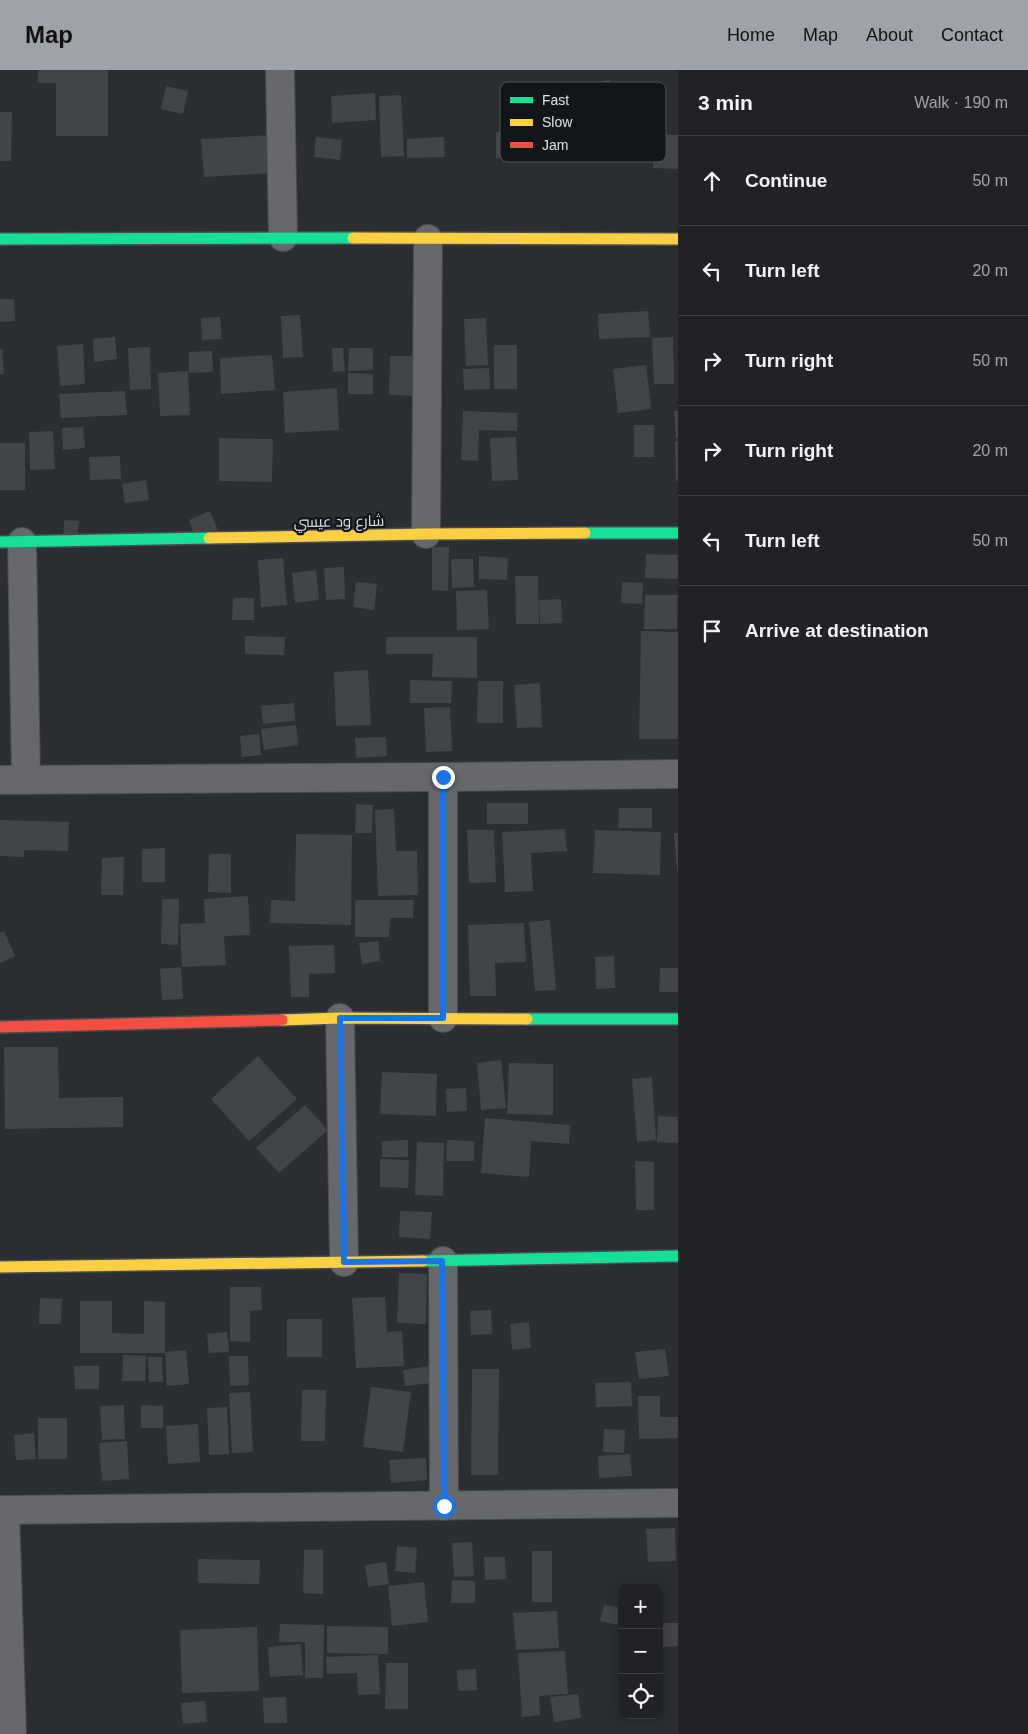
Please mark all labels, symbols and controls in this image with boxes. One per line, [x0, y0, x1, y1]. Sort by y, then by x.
text: Map [25, 21, 73, 48]
text: Home [727, 25, 775, 45]
text: Map [803, 25, 838, 45]
text: About [866, 25, 913, 45]
text: Contact [941, 25, 1003, 45]
legend [500, 82, 666, 162]
text: 3 min [698, 91, 753, 114]
text: Fast [542, 92, 569, 108]
text: Walk · 190 m [914, 94, 1008, 111]
text: Slow [542, 114, 573, 130]
text: Jam [542, 137, 568, 153]
icon: ahead [698, 167, 726, 195]
text: Continue [745, 170, 827, 191]
text: 50 m [972, 172, 1008, 189]
icon: left [698, 257, 726, 285]
text: Turn left [745, 260, 820, 281]
text: 20 m [972, 262, 1008, 279]
icon: right [698, 347, 726, 375]
text: Turn right [745, 350, 833, 371]
text: 50 m [972, 352, 1008, 369]
icon: right [698, 437, 726, 465]
text: Turn right [745, 440, 833, 461]
text: 20 m [972, 442, 1008, 459]
street label: شارع ود عيسي [293, 512, 385, 534]
icon: left [698, 527, 726, 555]
text: Turn left [745, 530, 820, 551]
text: 50 m [972, 532, 1008, 549]
icon: arrive [698, 617, 726, 645]
text: Arrive at destination [745, 620, 929, 641]
route end [432, 766, 455, 789]
route start [433, 1495, 456, 1518]
map controls [618, 1584, 663, 1719]
button: + [618, 1584, 663, 1629]
button: − [618, 1629, 663, 1674]
button: locate [618, 1674, 663, 1719]

